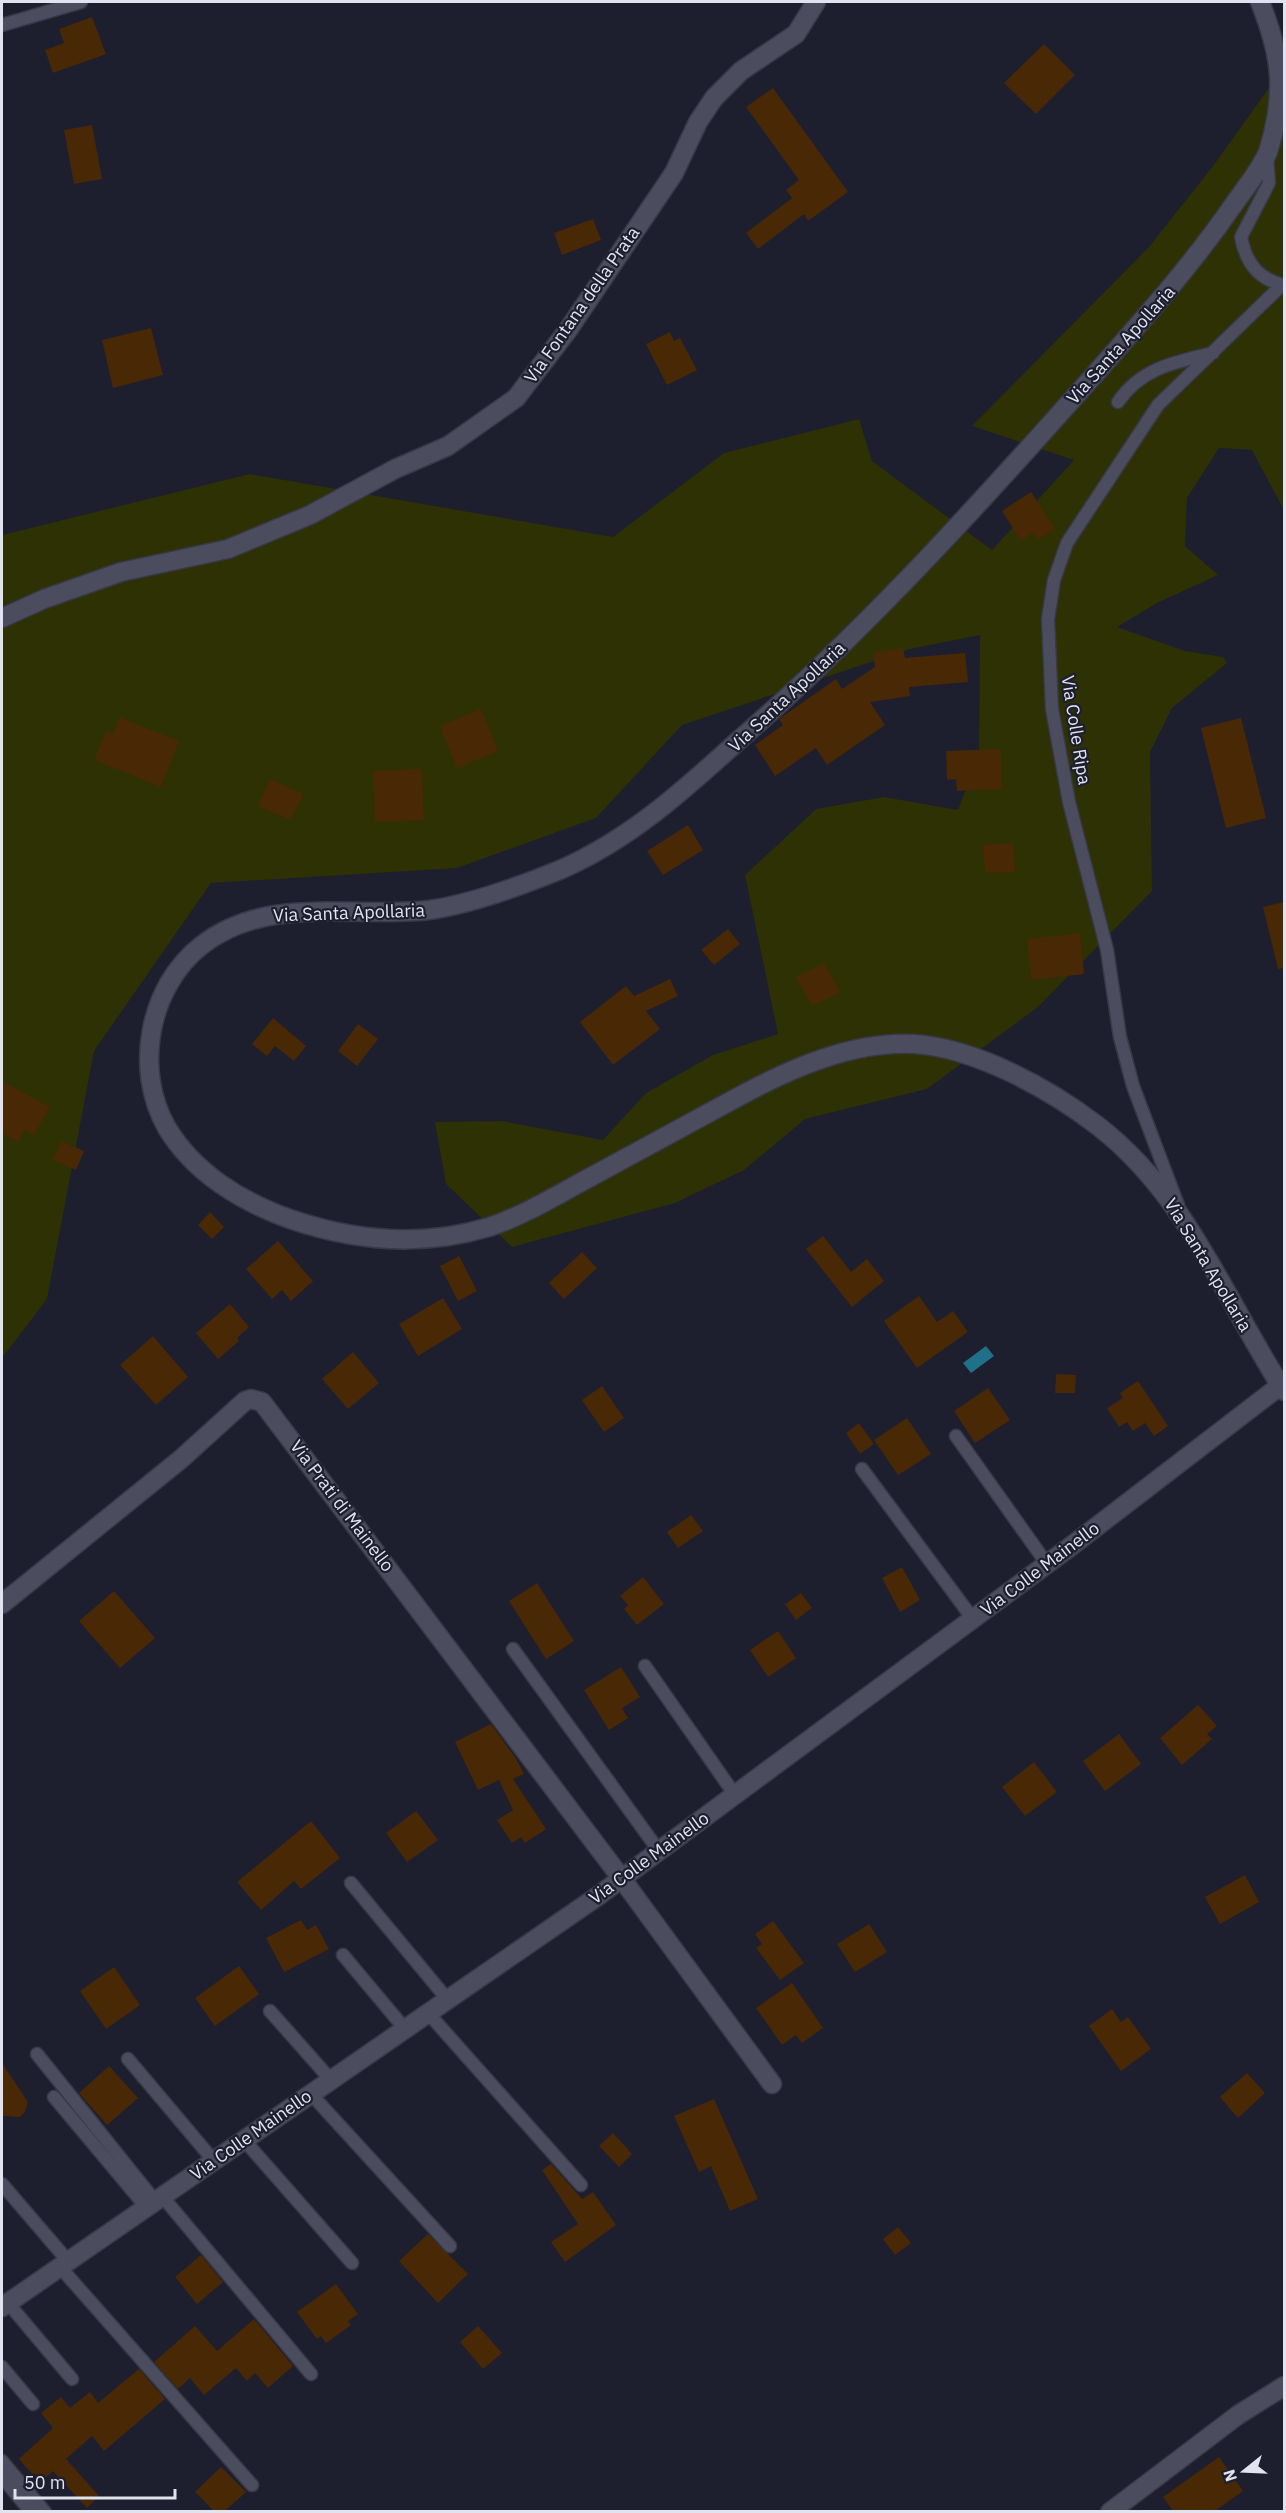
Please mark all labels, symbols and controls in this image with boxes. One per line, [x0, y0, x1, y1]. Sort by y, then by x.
street label: Via Fontana della Prata [519, 222, 645, 387]
street label: Via Santa Apollaria [1061, 280, 1180, 409]
street label: Via Santa Apollaria [723, 636, 850, 757]
street label: Via Colle Ripa [1056, 674, 1097, 787]
street label: Via Santa Apollaria [273, 898, 426, 927]
street label: Via Santa Apollaria [1159, 1194, 1258, 1336]
street label: Via Prati di Mainello [285, 1435, 399, 1576]
street label: Via Colle Mainello [976, 1516, 1104, 1621]
street label: Via Colle Mainello [584, 1806, 713, 1909]
street label: Via Colle Mainello [186, 2084, 316, 2185]
north arrow [1214, 2441, 1274, 2501]
scale bar [15, 2462, 176, 2500]
text: N [1218, 2467, 1241, 2484]
text: 50 m [24, 2471, 66, 2494]

